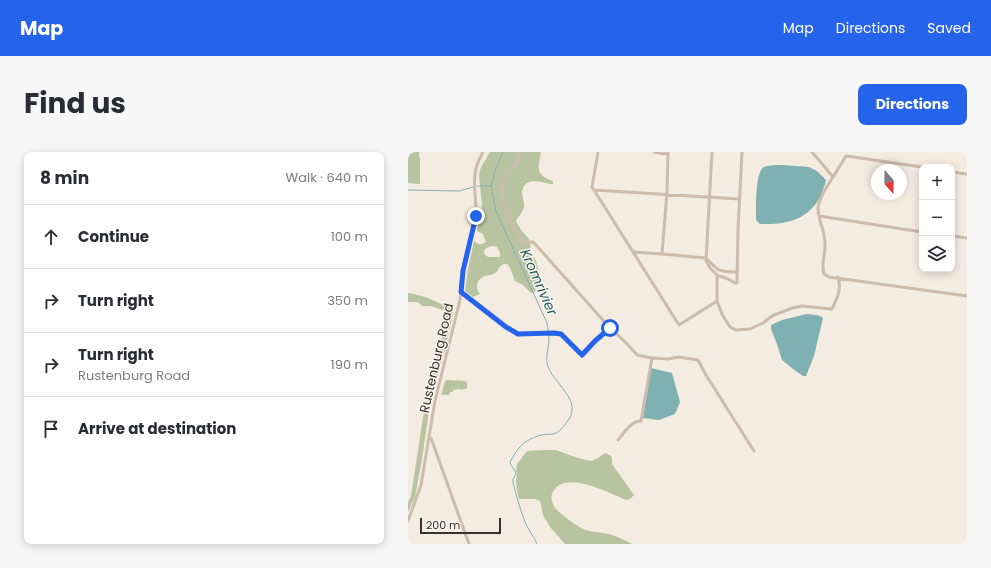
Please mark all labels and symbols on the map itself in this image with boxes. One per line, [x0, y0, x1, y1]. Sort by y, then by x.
north arrow [871, 164, 907, 200]
route end [467, 207, 485, 225]
water label: Kromrivier [515, 246, 563, 319]
street label: Rustenburg Road [415, 301, 458, 415]
route start [601, 319, 619, 337]
scale bar [420, 516, 501, 535]

